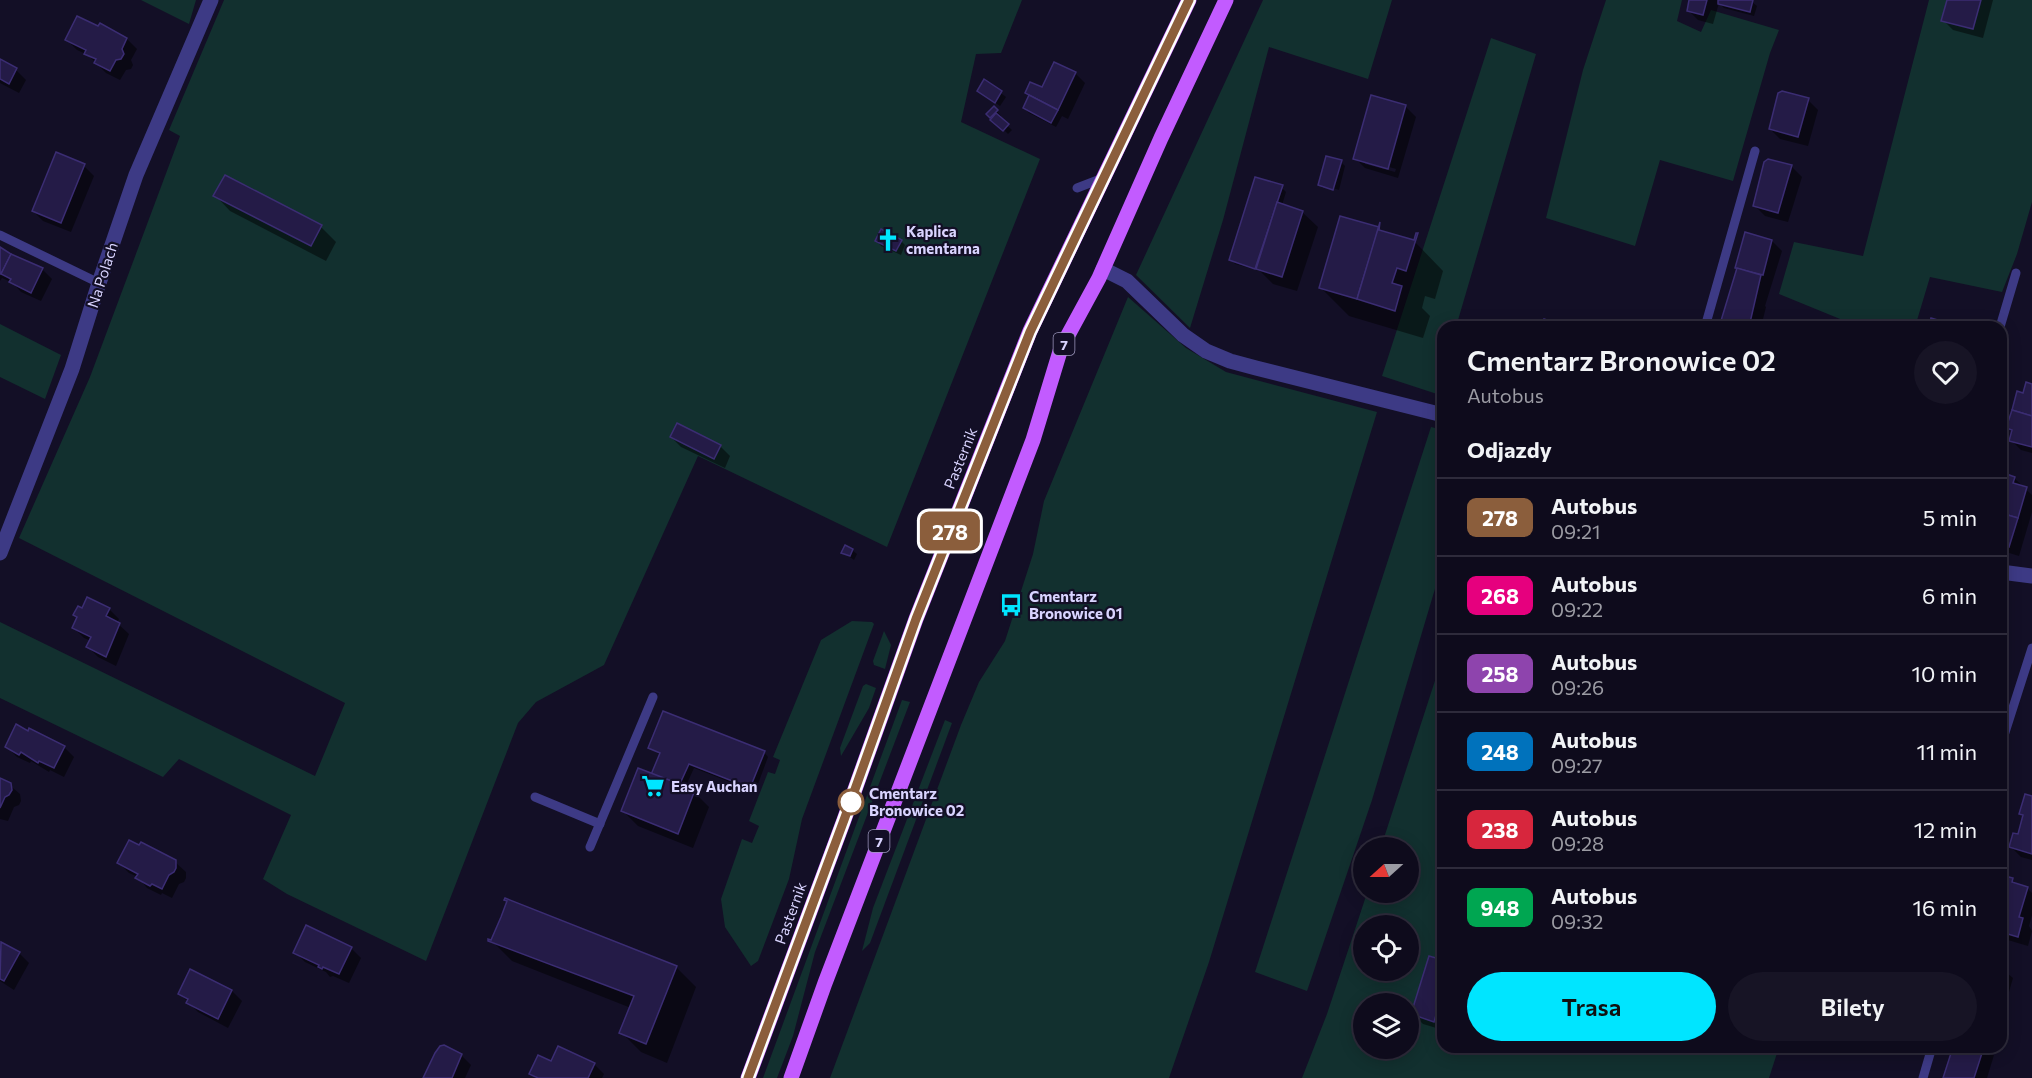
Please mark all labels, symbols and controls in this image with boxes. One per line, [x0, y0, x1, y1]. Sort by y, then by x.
place label: Kaplica cmentarna [906, 222, 980, 257]
church icon: Kaplica cmentarna [875, 227, 901, 253]
street label: Na Polach [83, 240, 121, 310]
road number: 7 [1054, 333, 1074, 355]
button: heart [1914, 341, 1977, 404]
text: Cmentarz Bronowice 02 [1467, 343, 1776, 377]
text: Autobus [1467, 383, 1544, 407]
street label: Pasternik [940, 425, 980, 491]
text: Odjazdy [1467, 436, 1552, 463]
text: Autobus [1551, 492, 1637, 519]
text: 5 min [1923, 504, 1977, 531]
text: 278 [1482, 505, 1518, 530]
line badge: 278 [916, 512, 984, 550]
text: 278 [932, 519, 968, 544]
text: 09:21 [1551, 519, 1601, 543]
text: Autobus [1551, 570, 1637, 597]
text: 6 min [1922, 582, 1977, 609]
text: 268 [1481, 583, 1519, 608]
place label: Cmentarz Bronowice 01 [1029, 587, 1123, 622]
bus stop icon: Cmentarz Bronowice 01 [998, 592, 1024, 618]
text: 09:22 [1551, 597, 1603, 621]
text: Autobus [1551, 648, 1637, 675]
text: 10 min [1912, 660, 1977, 687]
text: 258 [1481, 661, 1519, 686]
text: 09:26 [1551, 675, 1604, 699]
text: Autobus [1551, 726, 1637, 753]
text: 11 min [1917, 738, 1977, 765]
text: 248 [1481, 739, 1519, 764]
text: 09:27 [1551, 753, 1603, 777]
supermarket icon: Easy Auchan [640, 773, 666, 799]
place label: Easy Auchan [671, 777, 758, 795]
place label: Cmentarz Bronowice 02 [869, 784, 964, 819]
marker: Cmentarz Bronowice 02 [838, 789, 864, 815]
text: Autobus [1551, 804, 1637, 831]
text: 12 min [1914, 816, 1977, 843]
text: 238 [1481, 817, 1519, 842]
road number: 7 [868, 830, 890, 852]
text: 09:28 [1551, 831, 1604, 855]
north arrow [1353, 837, 1419, 903]
map controls [1353, 837, 1419, 1059]
street label: Pasternik [770, 880, 810, 946]
text: Autobus [1551, 882, 1637, 909]
text: 16 min [1913, 894, 1977, 921]
text: 948 [1481, 895, 1519, 920]
text: 09:32 [1551, 909, 1603, 933]
button: locate [1353, 915, 1419, 981]
button: Trasa [1467, 972, 1716, 1041]
button: Bilety [1728, 972, 1977, 1041]
button: layers [1353, 993, 1419, 1059]

